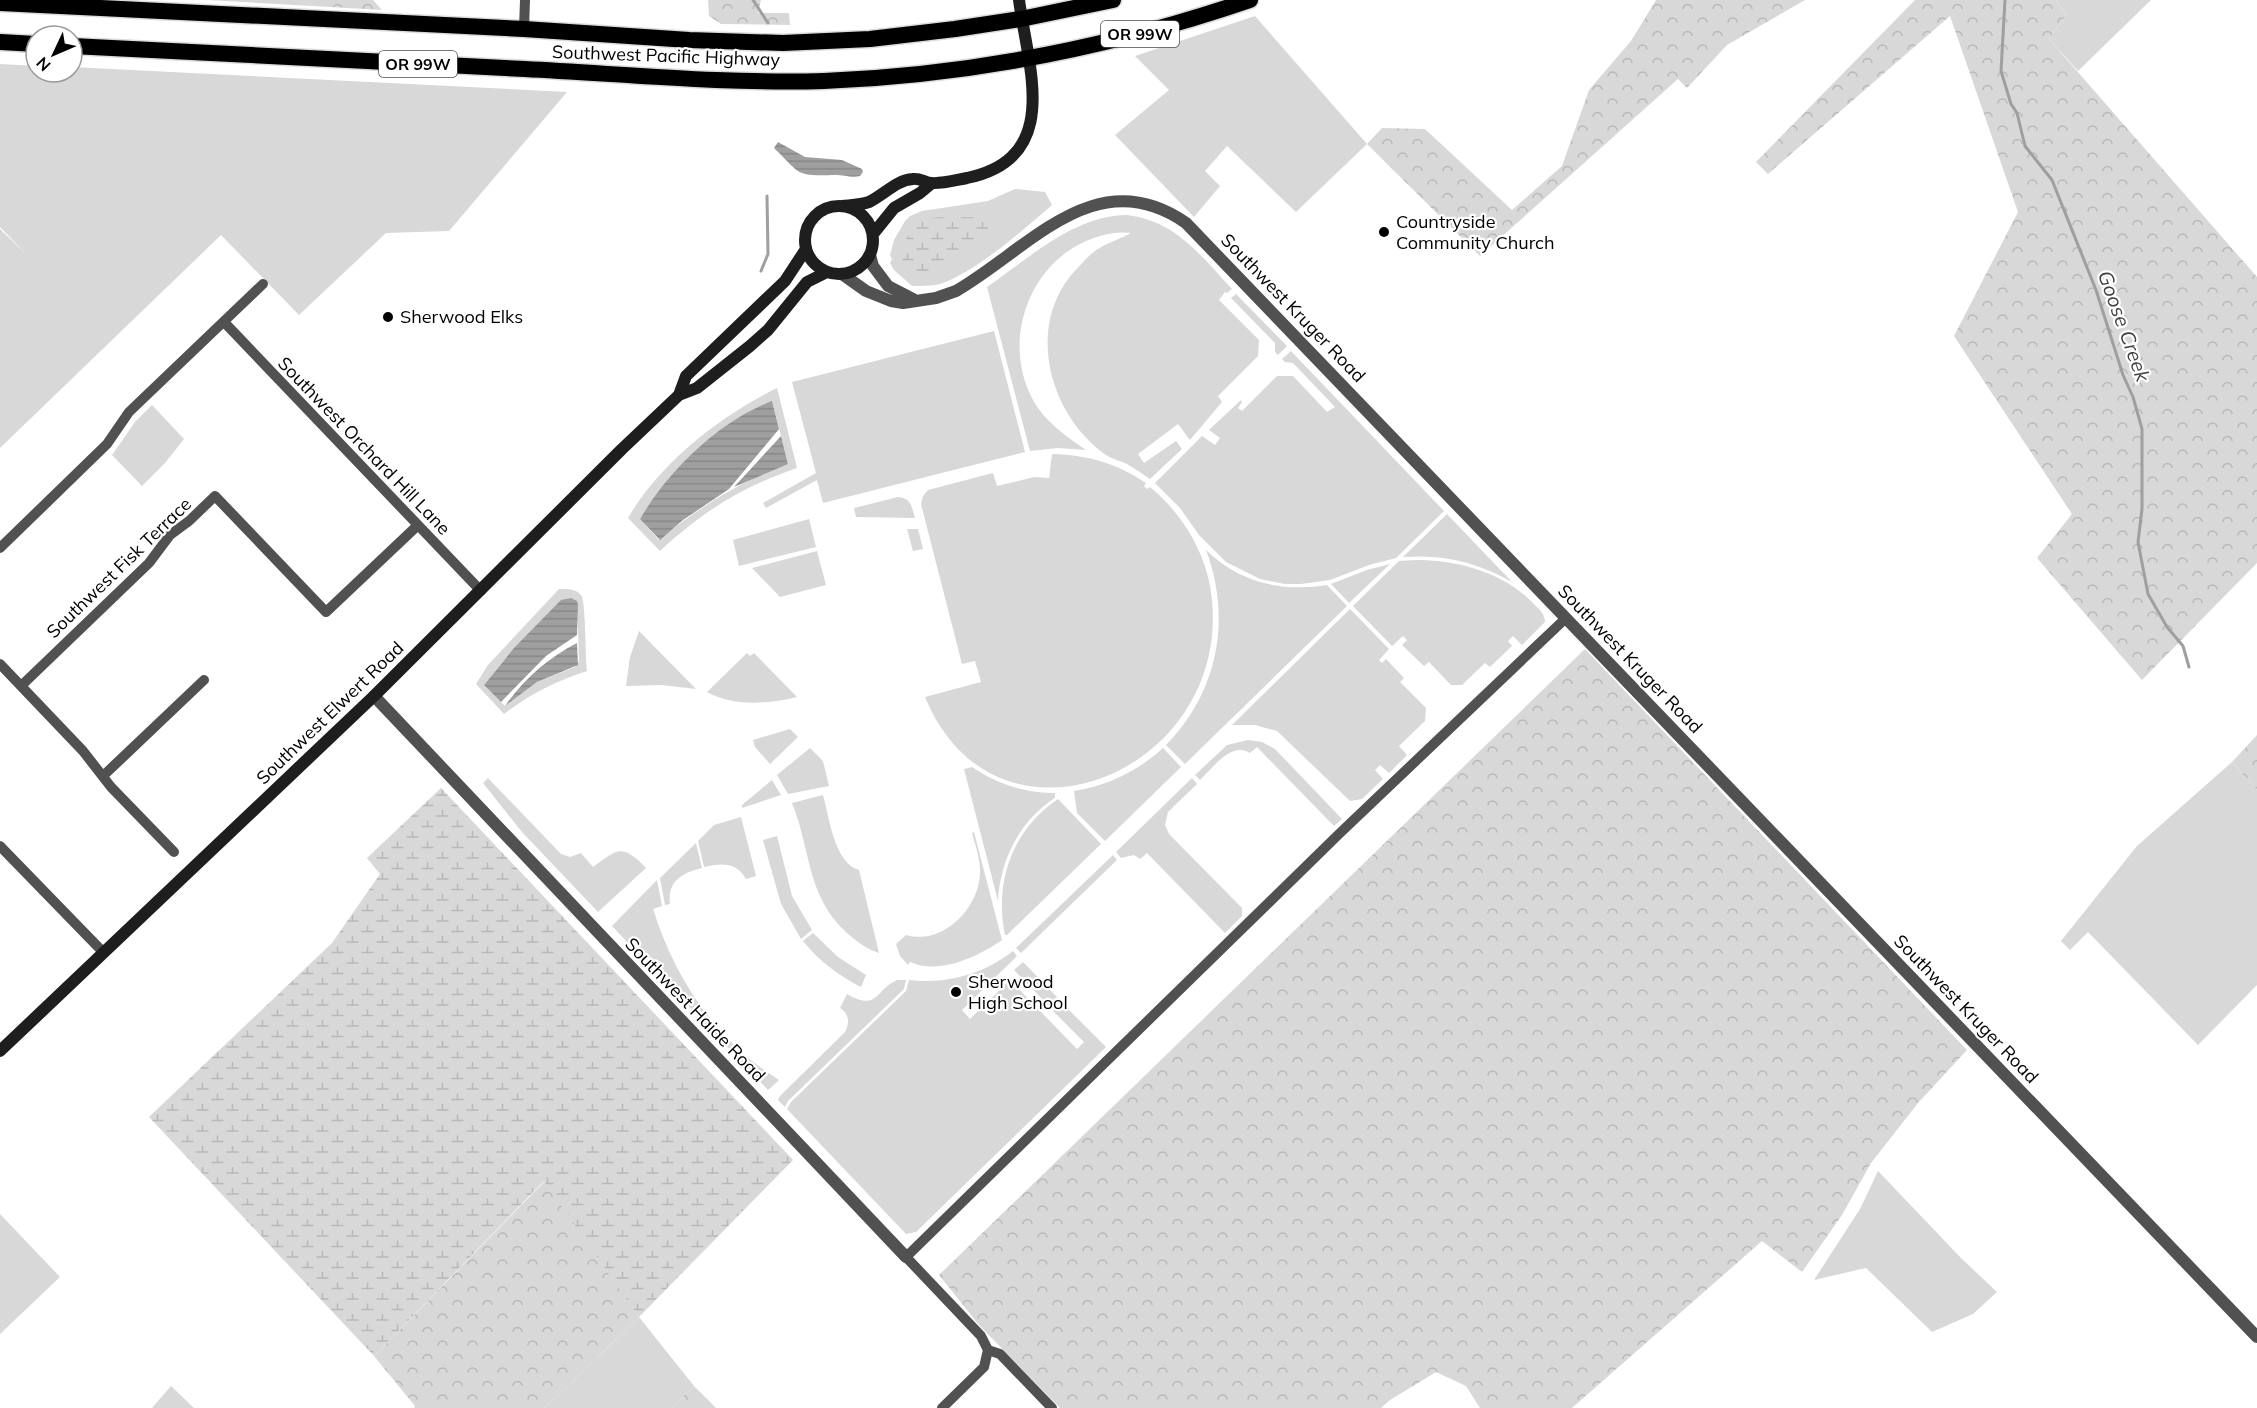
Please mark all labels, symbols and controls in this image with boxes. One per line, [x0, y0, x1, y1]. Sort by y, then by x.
road number: OR 99W [1101, 21, 1179, 47]
north arrow [24, 24, 84, 84]
street label: Southwest Pacific Highway [552, 40, 781, 71]
road number: OR 99W [379, 51, 457, 77]
text: N [32, 53, 55, 76]
place label: Countryside Community Church [1396, 210, 1555, 254]
marker: Countryside Community Church [1377, 225, 1391, 239]
street label: Southwest Kruger Road [1216, 228, 1370, 387]
water label: Goose Creek [2093, 267, 2156, 385]
place label: Sherwood Elks [400, 305, 523, 328]
marker: Sherwood Elks [381, 310, 395, 324]
street label: Southwest Orchard Hill Lane [273, 352, 455, 539]
street label: Southwest Fisk Terrace [41, 492, 196, 643]
street label: Southwest Kruger Road [1553, 579, 1707, 738]
street label: Southwest Elwert Road [251, 636, 408, 789]
street label: Southwest Kruger Road [1889, 929, 2043, 1088]
street label: Southwest Haide Road [620, 933, 770, 1087]
place label: Sherwood High School [968, 970, 1068, 1014]
marker: Sherwood High School [949, 985, 963, 999]

